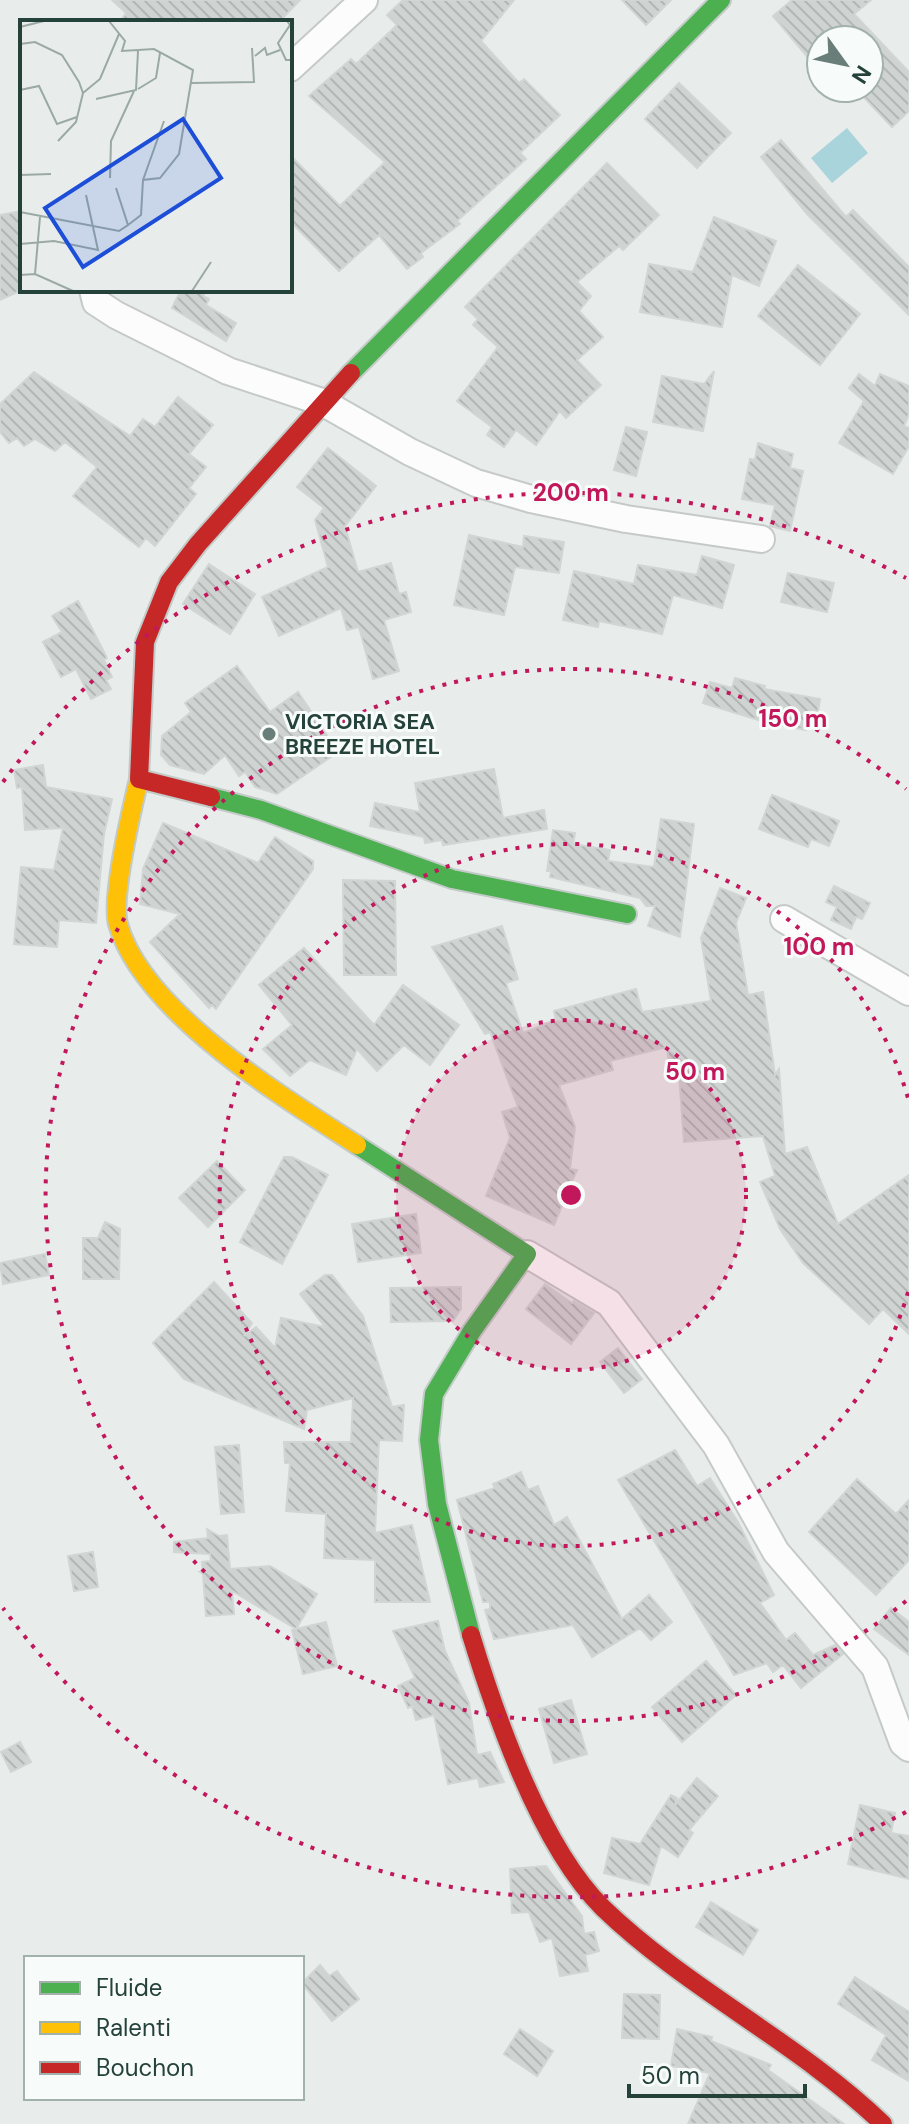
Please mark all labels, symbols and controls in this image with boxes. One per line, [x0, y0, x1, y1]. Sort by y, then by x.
inset map [20, 20, 292, 292]
north arrow [805, 24, 885, 104]
text: N [845, 60, 878, 89]
text: 200 m [533, 477, 609, 508]
text: 150 m [759, 703, 827, 734]
place label: VICTORIA SEA BREEZE HOTEL [285, 707, 440, 761]
marker: VICTORIA SEA BREEZE HOTEL [260, 725, 278, 743]
text: 100 m [784, 931, 854, 962]
text: 50 m [665, 1056, 725, 1087]
centre of rings [557, 1181, 585, 1209]
legend [24, 1956, 304, 2100]
text: Fluide [96, 1972, 162, 2003]
text: Ralenti [96, 2012, 171, 2043]
scale bar [629, 2048, 805, 2098]
text: Bouchon [96, 2052, 194, 2083]
text: 50 m [641, 2060, 700, 2091]

